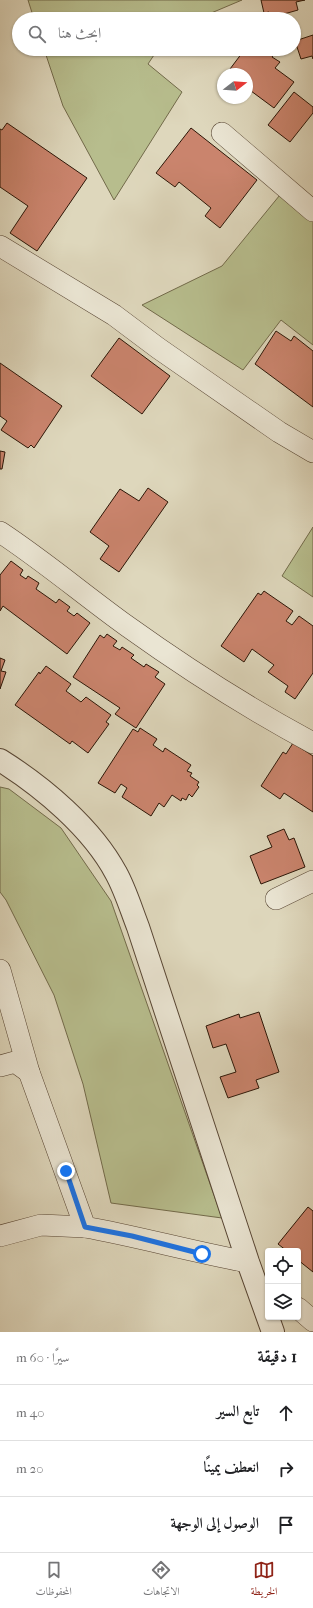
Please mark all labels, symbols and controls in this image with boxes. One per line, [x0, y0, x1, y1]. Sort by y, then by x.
search box [12, 12, 301, 56]
icon: search [26, 23, 48, 45]
text: ابحث هنا [58, 24, 101, 42]
north arrow [217, 68, 253, 104]
route end [57, 1162, 75, 1180]
route start [193, 1245, 211, 1263]
map controls [265, 1248, 301, 1320]
button: locate [265, 1248, 301, 1284]
button: layers [265, 1284, 301, 1320]
text: 1 دقيقة [258, 1346, 297, 1366]
text: سيرًا · 60 m [16, 1350, 69, 1365]
text: تابع السير [217, 1402, 259, 1420]
icon: ahead [275, 1402, 297, 1424]
text: 40 m [16, 1405, 44, 1420]
text: انعطف يمينًا [204, 1458, 259, 1476]
icon: right [275, 1458, 297, 1480]
text: 20 m [16, 1461, 43, 1476]
text: الوصول إلى الوجهة [170, 1514, 259, 1532]
icon: arrive [275, 1514, 297, 1536]
tab: المحفوظات [36, 1559, 72, 1602]
tab: الاتجاهات [143, 1559, 180, 1602]
tab: الخريطة [251, 1559, 277, 1602]

